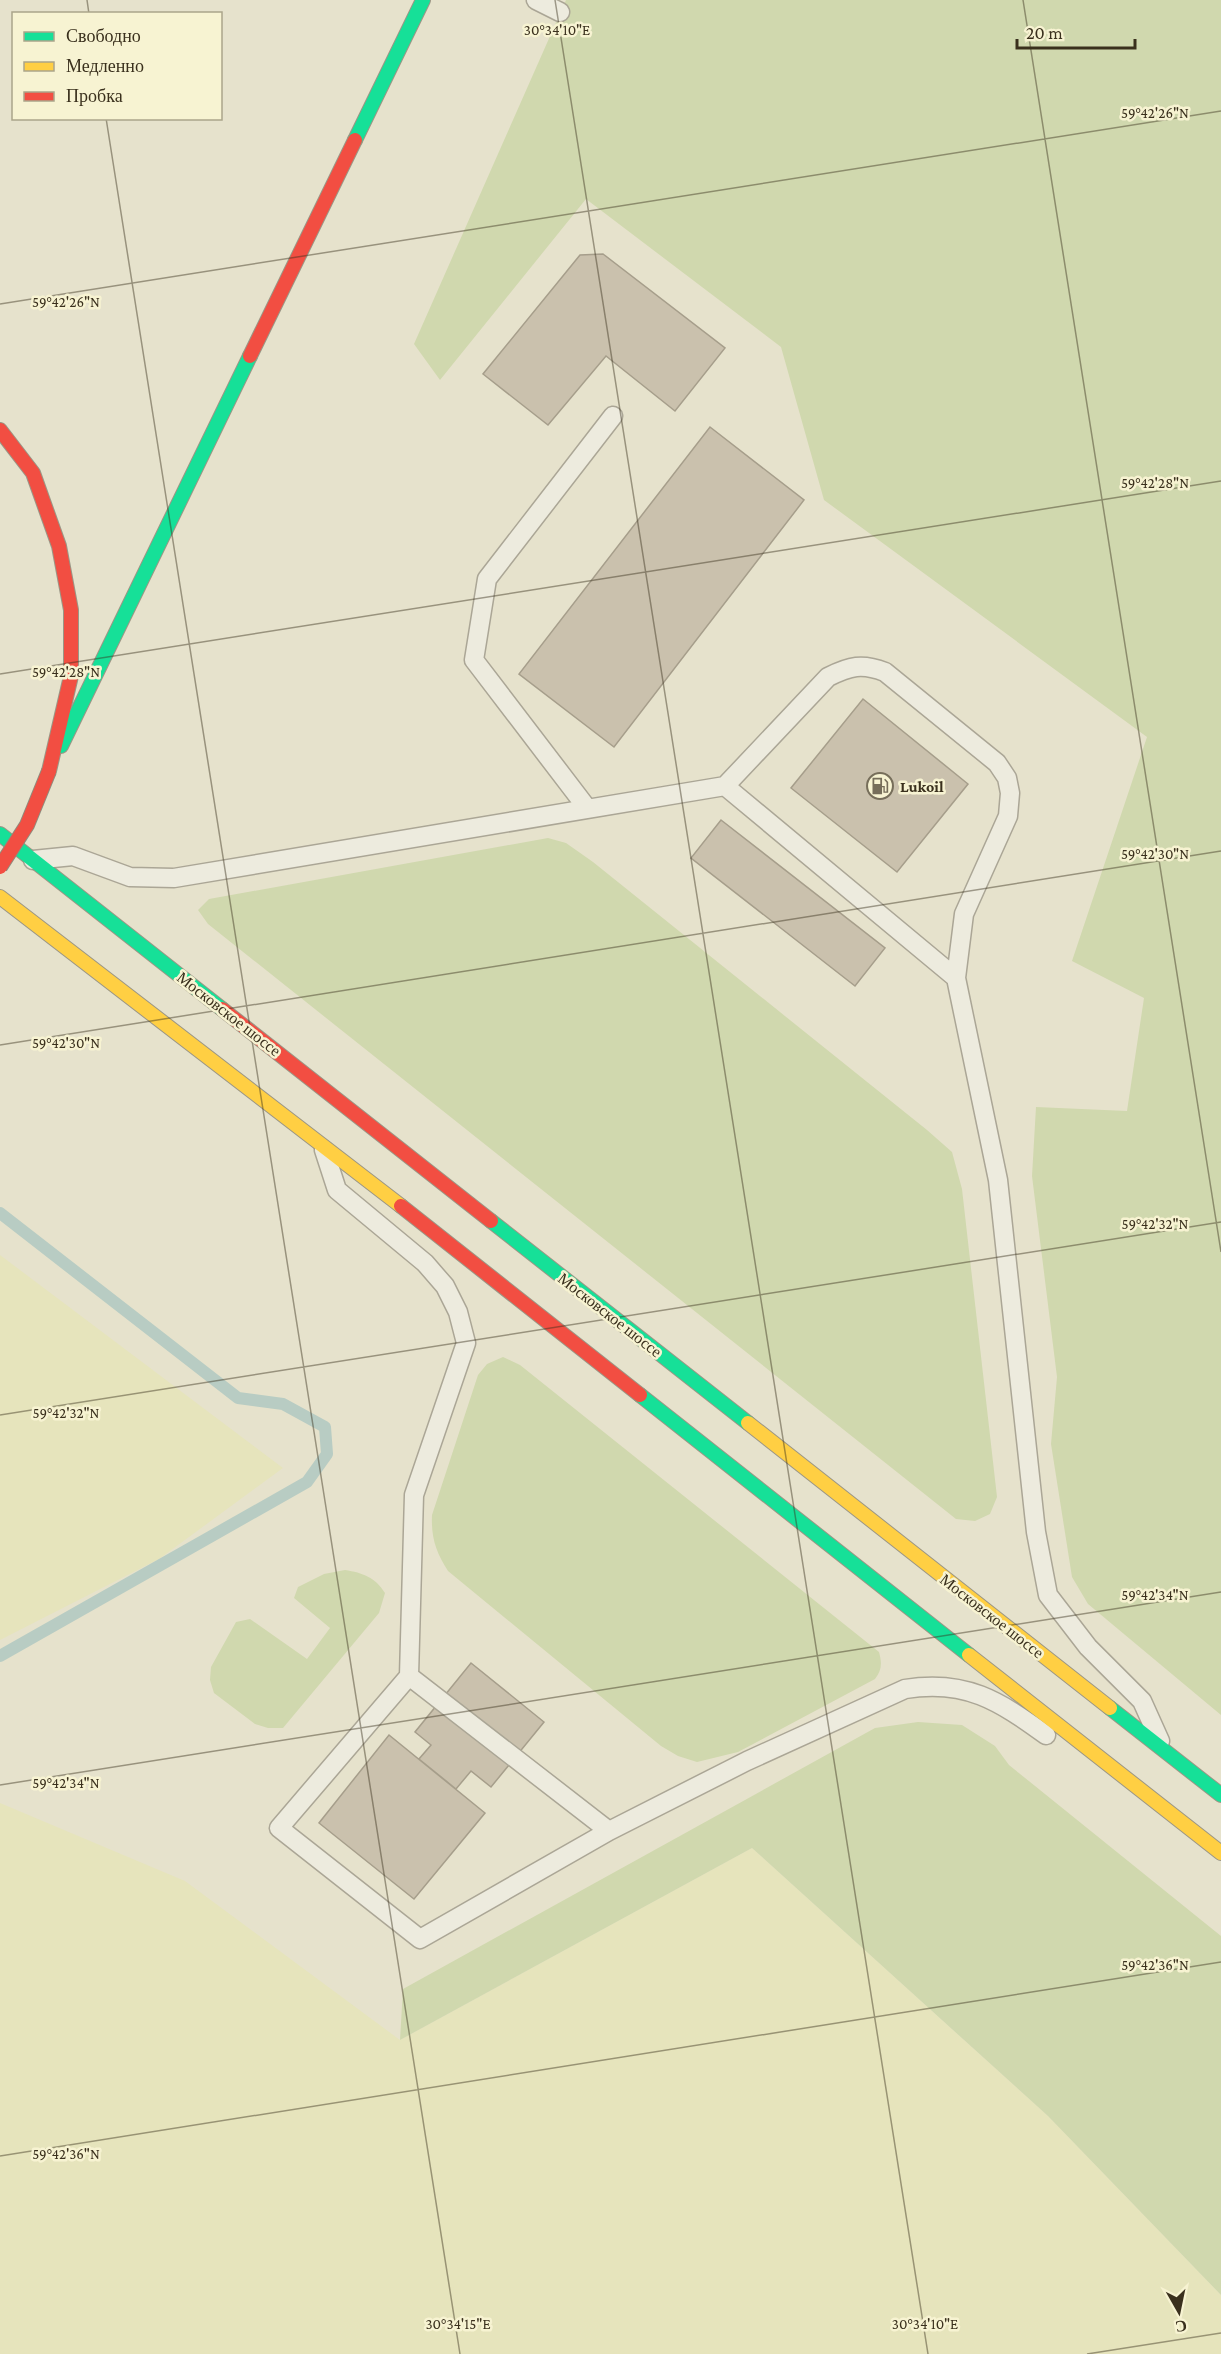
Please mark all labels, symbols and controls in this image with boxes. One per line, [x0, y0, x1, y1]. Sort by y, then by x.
legend [12, 12, 222, 120]
scale bar [1017, 12, 1136, 50]
text: 30°34'10"E [524, 22, 590, 38]
text: 20 m [1026, 23, 1063, 43]
text: Свободно [66, 26, 141, 46]
text: Медленно [66, 56, 144, 76]
text: Пробка [66, 86, 123, 106]
text: 59°42'26"N [1121, 105, 1189, 121]
text: 59°42'26"N [32, 294, 100, 310]
text: 59°42'28"N [1121, 475, 1189, 491]
text: 59°42'28"N [32, 664, 100, 680]
fuel station icon: Lukoil [865, 771, 895, 801]
place label: Lukoil [900, 778, 944, 795]
text: 59°42'30"N [1121, 846, 1189, 862]
street label: Московское шоссе [174, 968, 284, 1060]
text: 59°42'30"N [32, 1035, 100, 1051]
text: 59°42'32"N [1122, 1216, 1189, 1232]
street label: Московское шоссе [555, 1269, 665, 1361]
text: 59°42'32"N [33, 1405, 100, 1421]
street label: Московское шоссе [937, 1570, 1047, 1662]
text: 59°42'34"N [1121, 1587, 1189, 1603]
text: 59°42'34"N [32, 1775, 100, 1791]
text: 59°42'36"N [1121, 1957, 1189, 1973]
text: 59°42'36"N [32, 2146, 100, 2162]
north arrow [1149, 2282, 1209, 2342]
text: 30°34'15"E [425, 2316, 491, 2332]
text: 30°34'10"E [892, 2316, 958, 2332]
text: С [1174, 2317, 1188, 2336]

